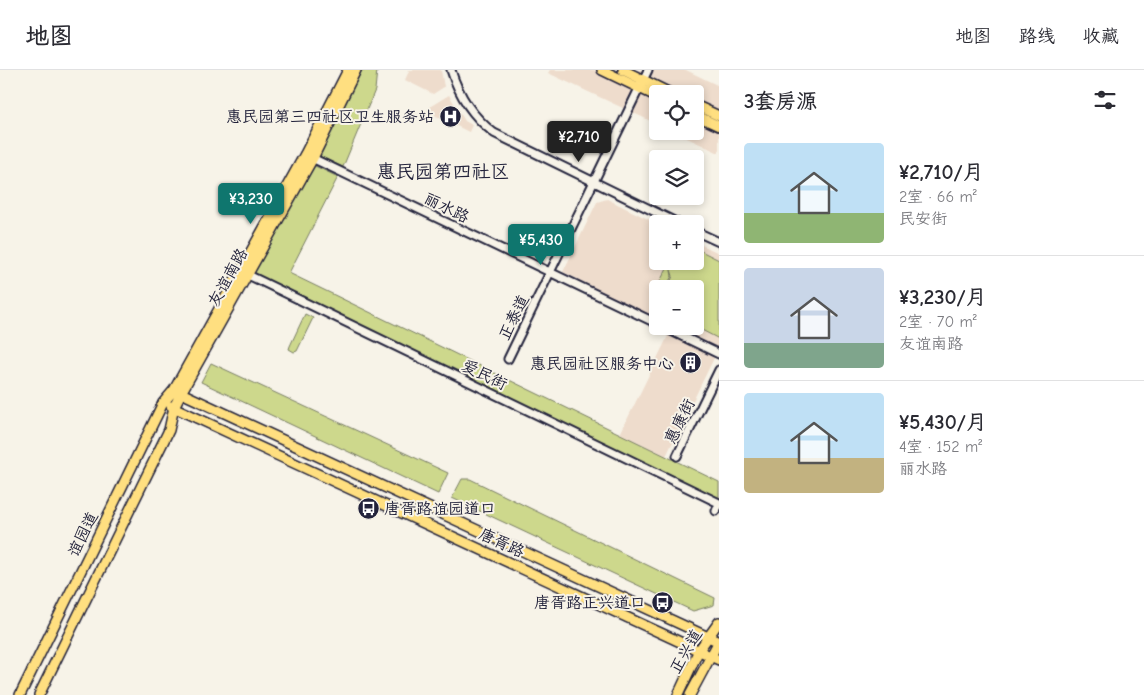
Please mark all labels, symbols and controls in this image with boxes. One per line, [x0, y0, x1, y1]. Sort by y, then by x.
text: 地图 [25, 22, 73, 50]
text: 地图 [955, 26, 991, 47]
text: 路线 [1019, 26, 1055, 47]
text: 收藏 [1083, 26, 1119, 47]
map controls [649, 85, 704, 335]
button: locate [649, 85, 704, 140]
icon: filters [1091, 86, 1119, 114]
text: 3套房源 [744, 89, 817, 113]
hospital icon: 惠民园第三四社区卫生服务站 [438, 104, 462, 128]
place label: 惠民园第三四社区卫生服务站 [226, 108, 434, 126]
pin: ¥2,710 [538, 121, 620, 163]
text: ¥2,710 [558, 128, 600, 146]
button: layers [649, 150, 704, 205]
text: ¥2,710/月 [899, 160, 984, 184]
district label: 惠民园第四社区 [376, 161, 510, 183]
icon: home [784, 163, 844, 223]
pin: ¥3,230 [210, 182, 292, 225]
text: 2室 · 66 m² [899, 188, 977, 206]
street label: 丽水路 [421, 189, 472, 227]
text: ¥3,230 [229, 190, 273, 208]
text: 民安街 [899, 210, 947, 228]
button: + [649, 215, 704, 270]
pin: ¥5,430 [500, 224, 582, 266]
text: ¥5,430 [519, 231, 563, 249]
street label: 友谊南路 [204, 245, 251, 310]
button: − [649, 280, 704, 335]
text: ¥3,230/月 [899, 285, 987, 309]
icon: home [784, 288, 844, 348]
street label: 正泰道 [495, 292, 533, 343]
text: 2室 · 70 m² [899, 313, 977, 331]
text: 友谊南路 [899, 335, 963, 353]
building icon: 惠民园社区服务中心 [678, 351, 702, 375]
place label: 惠民园社区服务中心 [530, 355, 674, 373]
street label: 爱民街 [459, 356, 510, 394]
street label: 惠康街 [661, 396, 699, 447]
text: ¥5,430/月 [899, 410, 987, 434]
icon: home [784, 413, 844, 473]
text: 4室 · 152 m² [899, 438, 982, 456]
text: 丽水路 [899, 460, 947, 478]
bus stop icon: 唐胥路谊园道口 [356, 496, 380, 520]
place label: 唐胥路谊园道口 [384, 500, 496, 518]
street label: 谊园道 [64, 509, 102, 560]
street label: 唐胥路 [476, 525, 527, 561]
bus stop icon: 唐胥路正兴道口 [650, 590, 674, 614]
place label: 唐胥路正兴道口 [534, 594, 646, 612]
street label: 正兴道 [666, 626, 706, 677]

